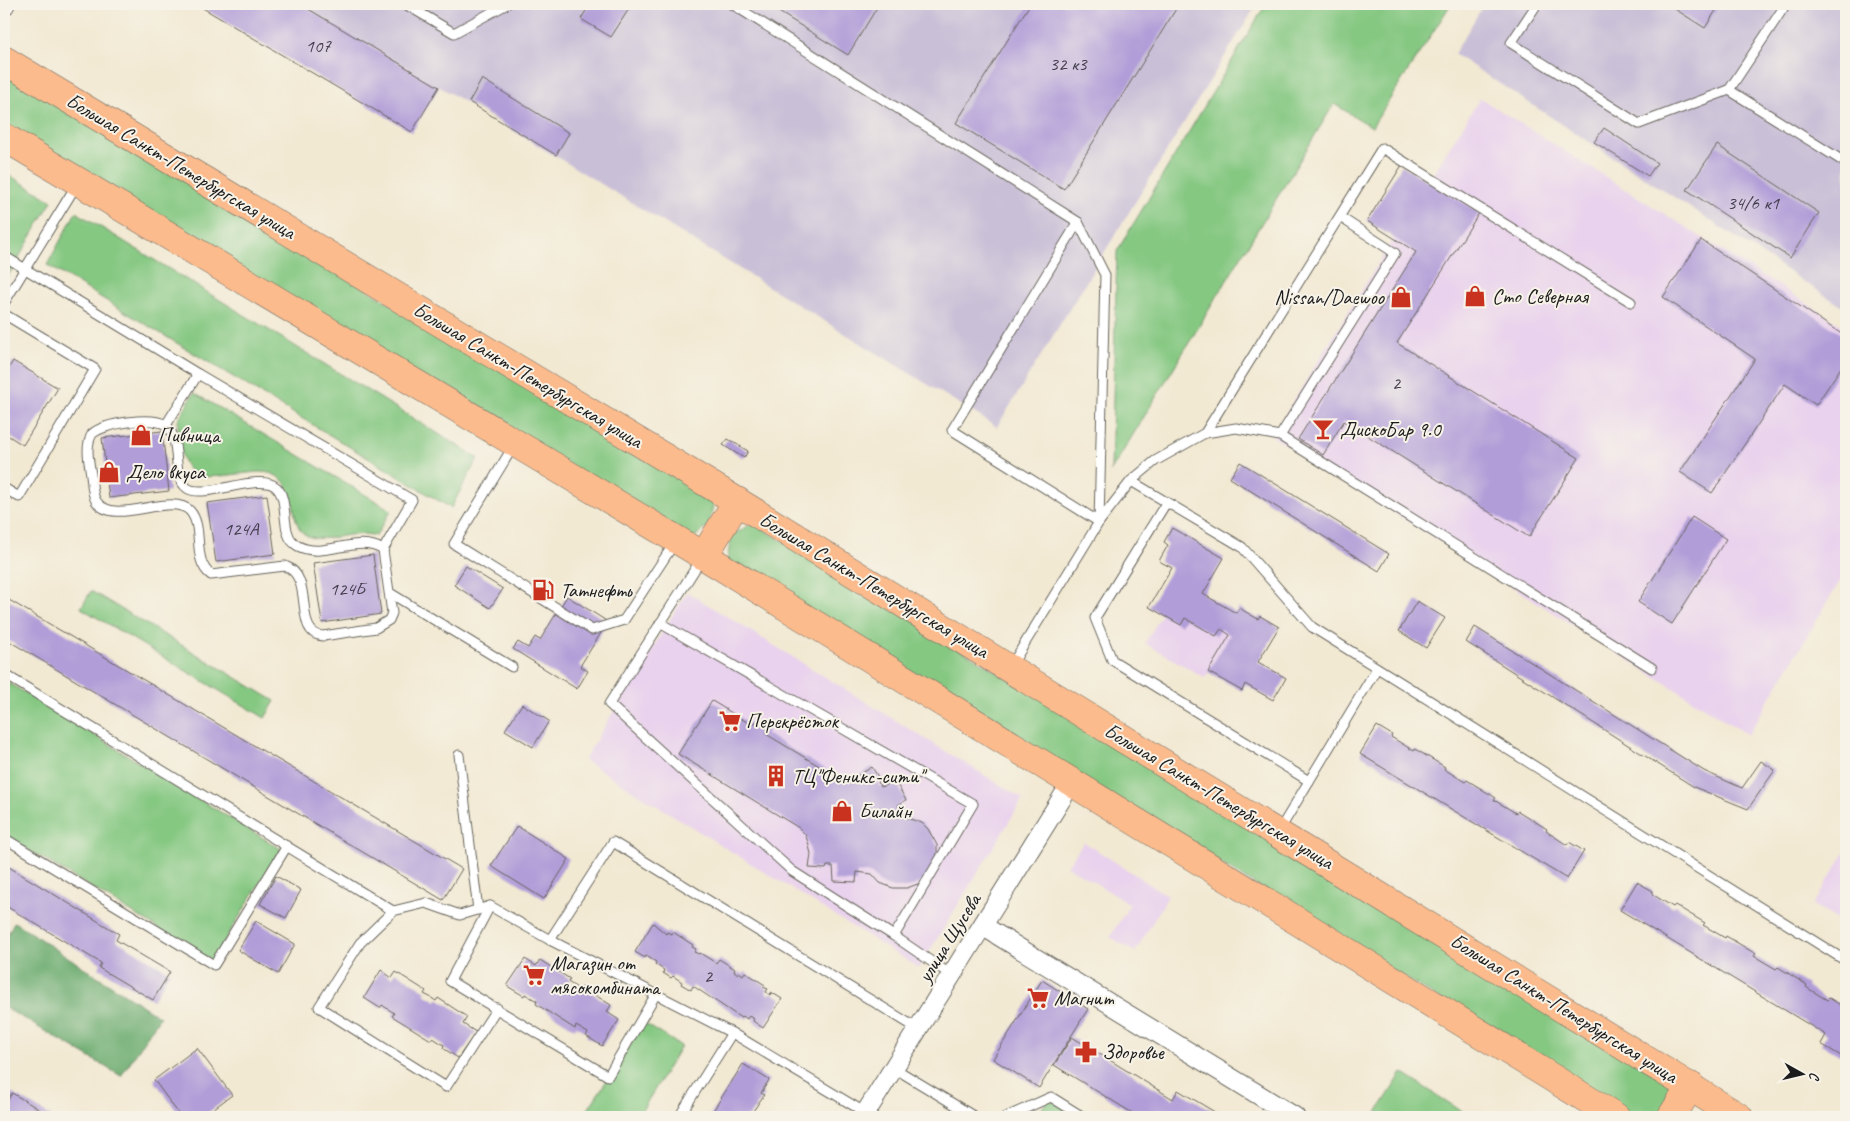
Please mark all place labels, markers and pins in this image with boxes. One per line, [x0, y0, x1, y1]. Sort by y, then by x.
shop icon: Сто Северная [1462, 283, 1488, 309]
place label: Сто Северная [1492, 283, 1589, 309]
place label: Nissan/Daewoo [1274, 284, 1386, 310]
shop icon: Nissan/Daewoo [1388, 284, 1414, 310]
bar icon: ДискоБар 9.0 [1310, 416, 1336, 442]
place label: ДискоБар 9.0 [1340, 416, 1442, 442]
shop icon: Пивница [128, 422, 154, 448]
place label: Пивница [158, 422, 222, 448]
shop icon: Дело вкуса [96, 459, 122, 485]
place label: Дело вкуса [126, 459, 207, 485]
fuel station icon: Татнефть [530, 577, 556, 603]
place label: Татнефть [560, 577, 633, 603]
supermarket icon: Перекрёсток [717, 708, 743, 734]
place label: Перекрёсток [746, 708, 839, 734]
building icon: ТЦ"Феникс-сити" [763, 763, 789, 789]
place label: ТЦ"Феникс-сити" [792, 763, 927, 789]
shop icon: Билайн [829, 798, 855, 824]
place label: Билайн [859, 798, 913, 824]
place label: Магазин от мясокомбината [550, 950, 662, 1000]
supermarket icon: Магазин от мясокомбината [521, 962, 547, 988]
supermarket icon: Магнит [1025, 985, 1051, 1011]
place label: Магнит [1054, 985, 1115, 1011]
pharmacy icon: Здоровье [1073, 1039, 1099, 1065]
place label: Здоровье [1102, 1039, 1165, 1065]

